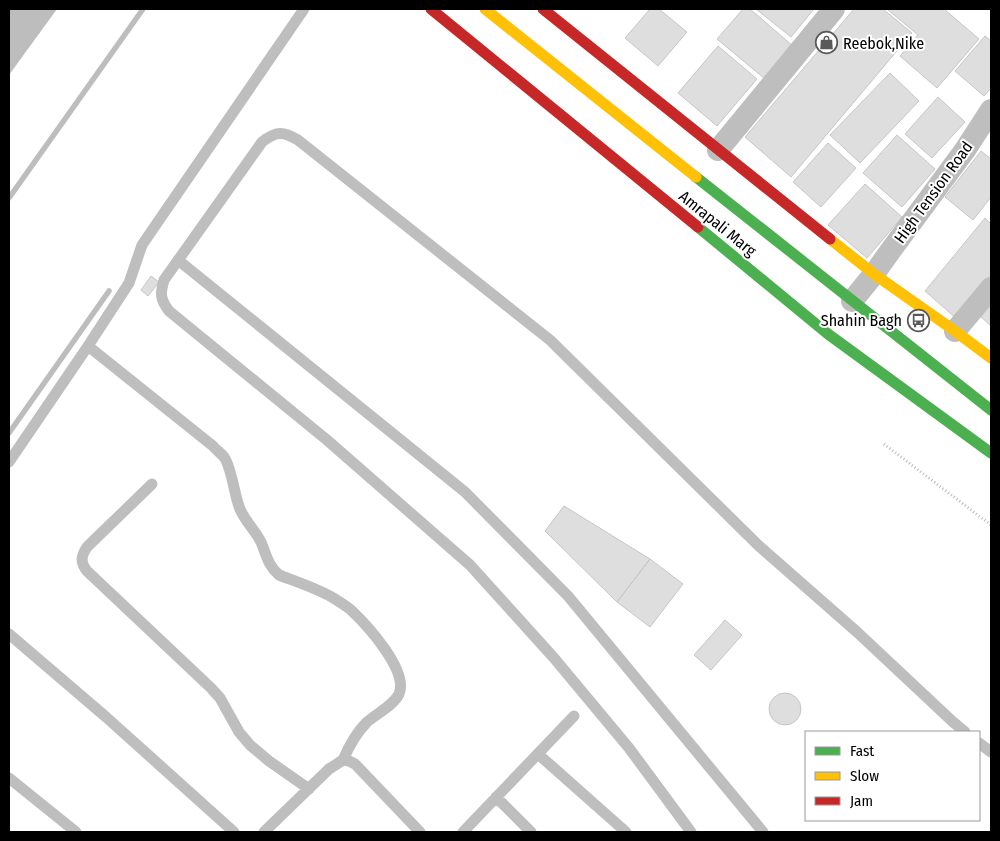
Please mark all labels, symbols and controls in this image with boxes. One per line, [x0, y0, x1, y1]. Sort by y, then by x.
shop icon: Reebok,Nike [815, 31, 839, 55]
place label: Reebok,Nike [843, 34, 924, 53]
street label: High Tension Road [890, 138, 977, 247]
street label: Amrapali Marg [675, 186, 760, 261]
bus stop icon: Shahin Bagh [906, 308, 930, 332]
place label: Shahin Bagh [821, 311, 902, 330]
legend [805, 731, 980, 821]
text: Fast [850, 742, 874, 760]
text: Slow [850, 767, 879, 785]
text: Jam [850, 792, 873, 810]

